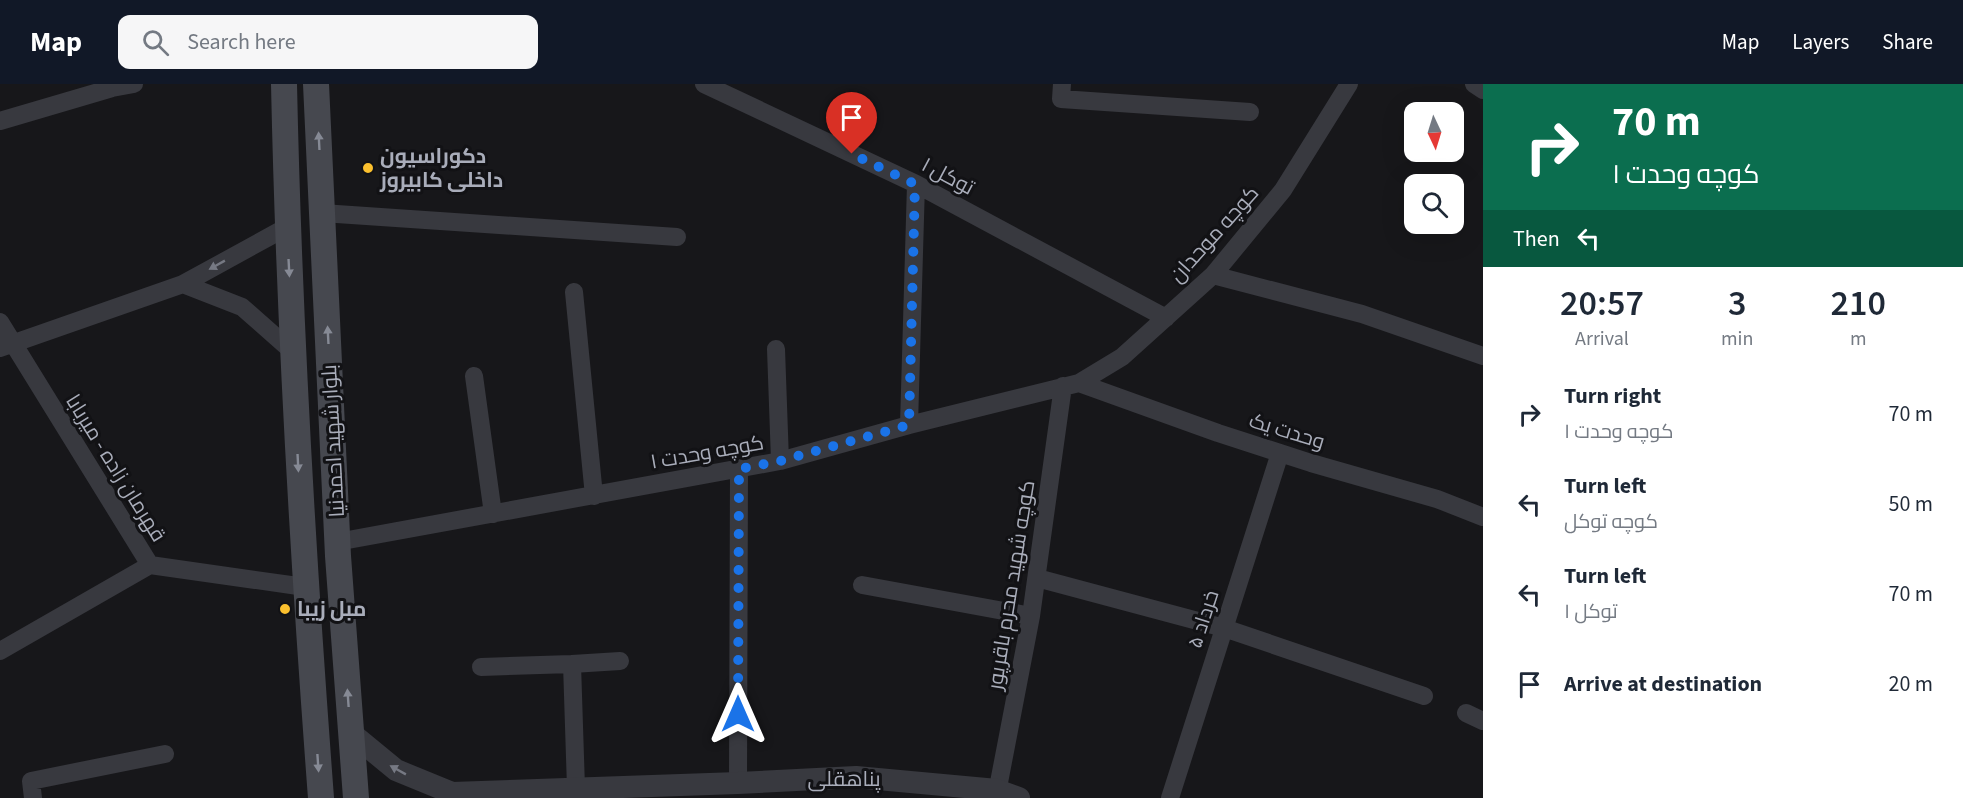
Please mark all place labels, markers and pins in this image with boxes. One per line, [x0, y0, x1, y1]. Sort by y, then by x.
pin [826, 92, 877, 154]
place label: دکوراسیون داخلی کابیروز [379, 141, 503, 195]
marker: دکوراسیون داخلی کابیروز [361, 161, 375, 175]
place label: مبل زیبا [297, 594, 367, 624]
marker: مبل زیبا [278, 602, 292, 616]

